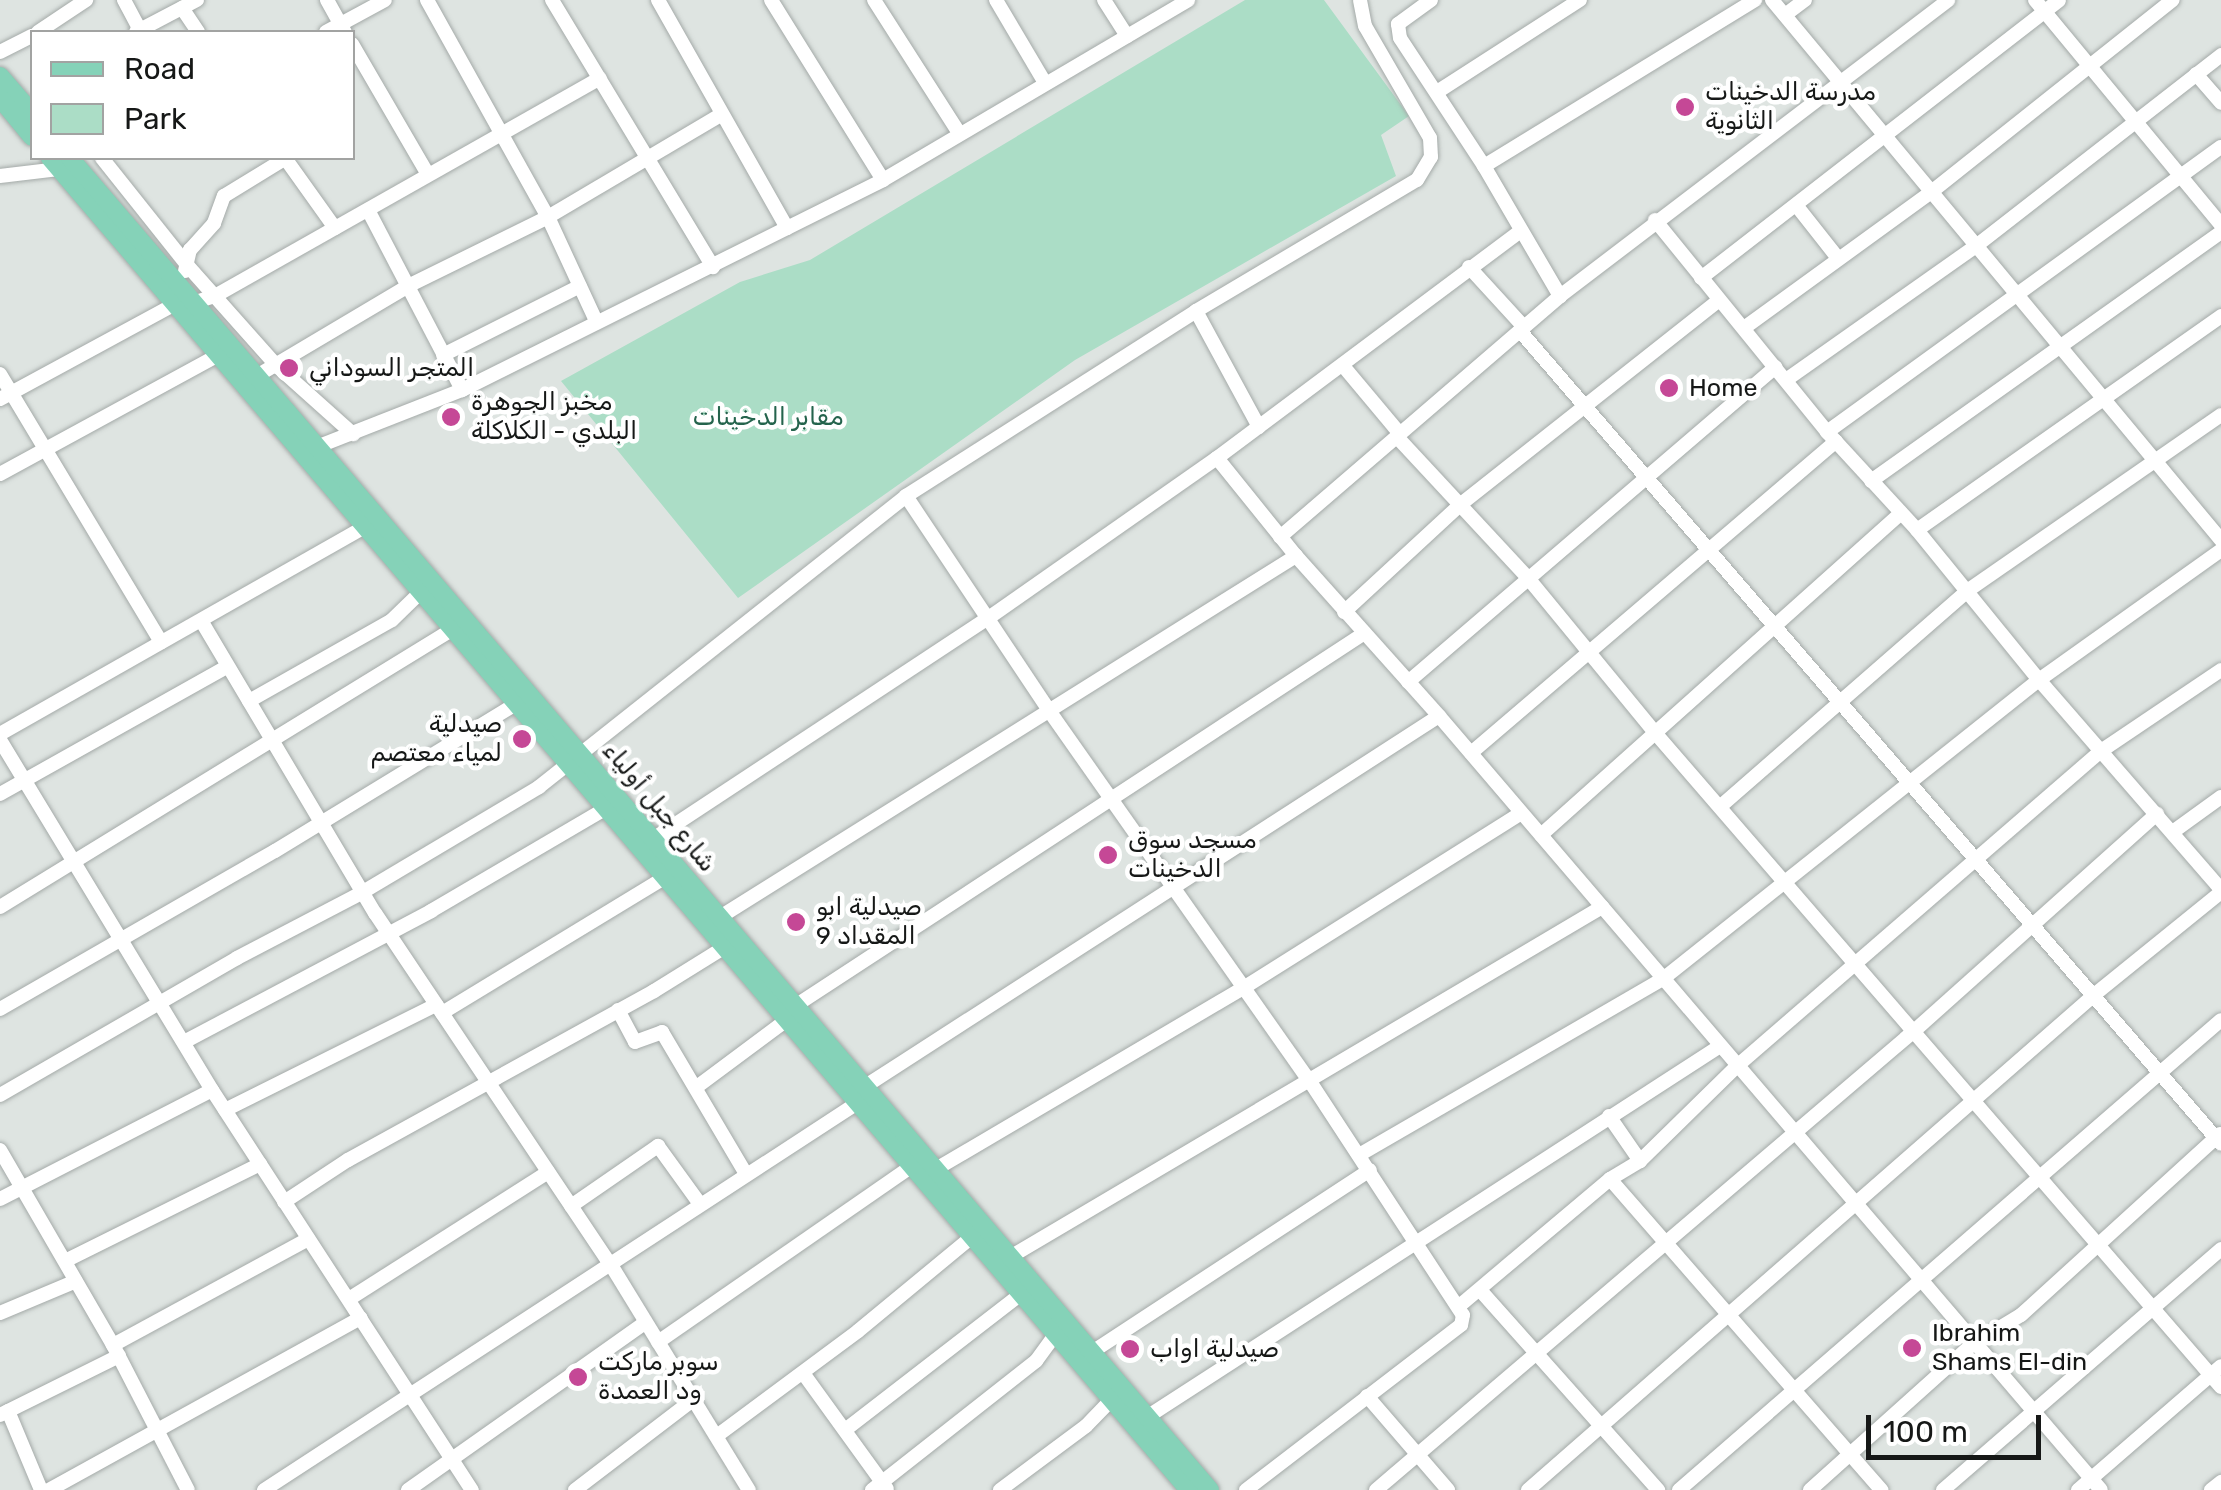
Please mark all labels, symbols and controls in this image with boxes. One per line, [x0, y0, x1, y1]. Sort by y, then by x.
legend [30, 30, 355, 160]
text: Road [124, 51, 195, 87]
place label: مدرسة الدخينات الثانوية [1705, 78, 1876, 137]
marker: مدرسة الدخينات الثانوية [1674, 96, 1696, 118]
text: Park [124, 101, 186, 137]
place label: المتجر السوداني [309, 353, 474, 383]
marker: المتجر السوداني [278, 357, 300, 379]
place label: Home [1689, 373, 1757, 403]
marker: Home [1658, 377, 1680, 399]
place label: مخبز الجوهرة البلدي - الكلاكلة [471, 388, 637, 447]
park label: مقابر الدخينات [692, 402, 844, 432]
marker: مخبز الجوهرة البلدي - الكلاكلة [440, 406, 462, 428]
place label: صيدلية لمياء معتصم [370, 710, 502, 769]
marker: صيدلية لمياء معتصم [511, 728, 533, 750]
street label: شارع جبل أولياء [596, 736, 722, 878]
place label: مسجد سوق الدخينات [1128, 826, 1257, 885]
marker: مسجد سوق الدخينات [1097, 844, 1119, 866]
place label: صيدلية ابو المقداد 9 [816, 893, 922, 952]
marker: صيدلية ابو المقداد 9 [785, 911, 807, 933]
place label: Ibrahim Shams El-din [1932, 1319, 2087, 1378]
place label: صيدلية اواب [1150, 1334, 1279, 1364]
marker: Ibrahim Shams El-din [1901, 1337, 1923, 1359]
marker: صيدلية اواب [1119, 1338, 1141, 1360]
place label: سوبر ماركت ود العمدة [598, 1348, 719, 1407]
marker: سوبر ماركت ود العمدة [567, 1366, 589, 1388]
scale bar [1871, 1395, 2046, 1457]
text: 100 m [1883, 1414, 1968, 1450]

